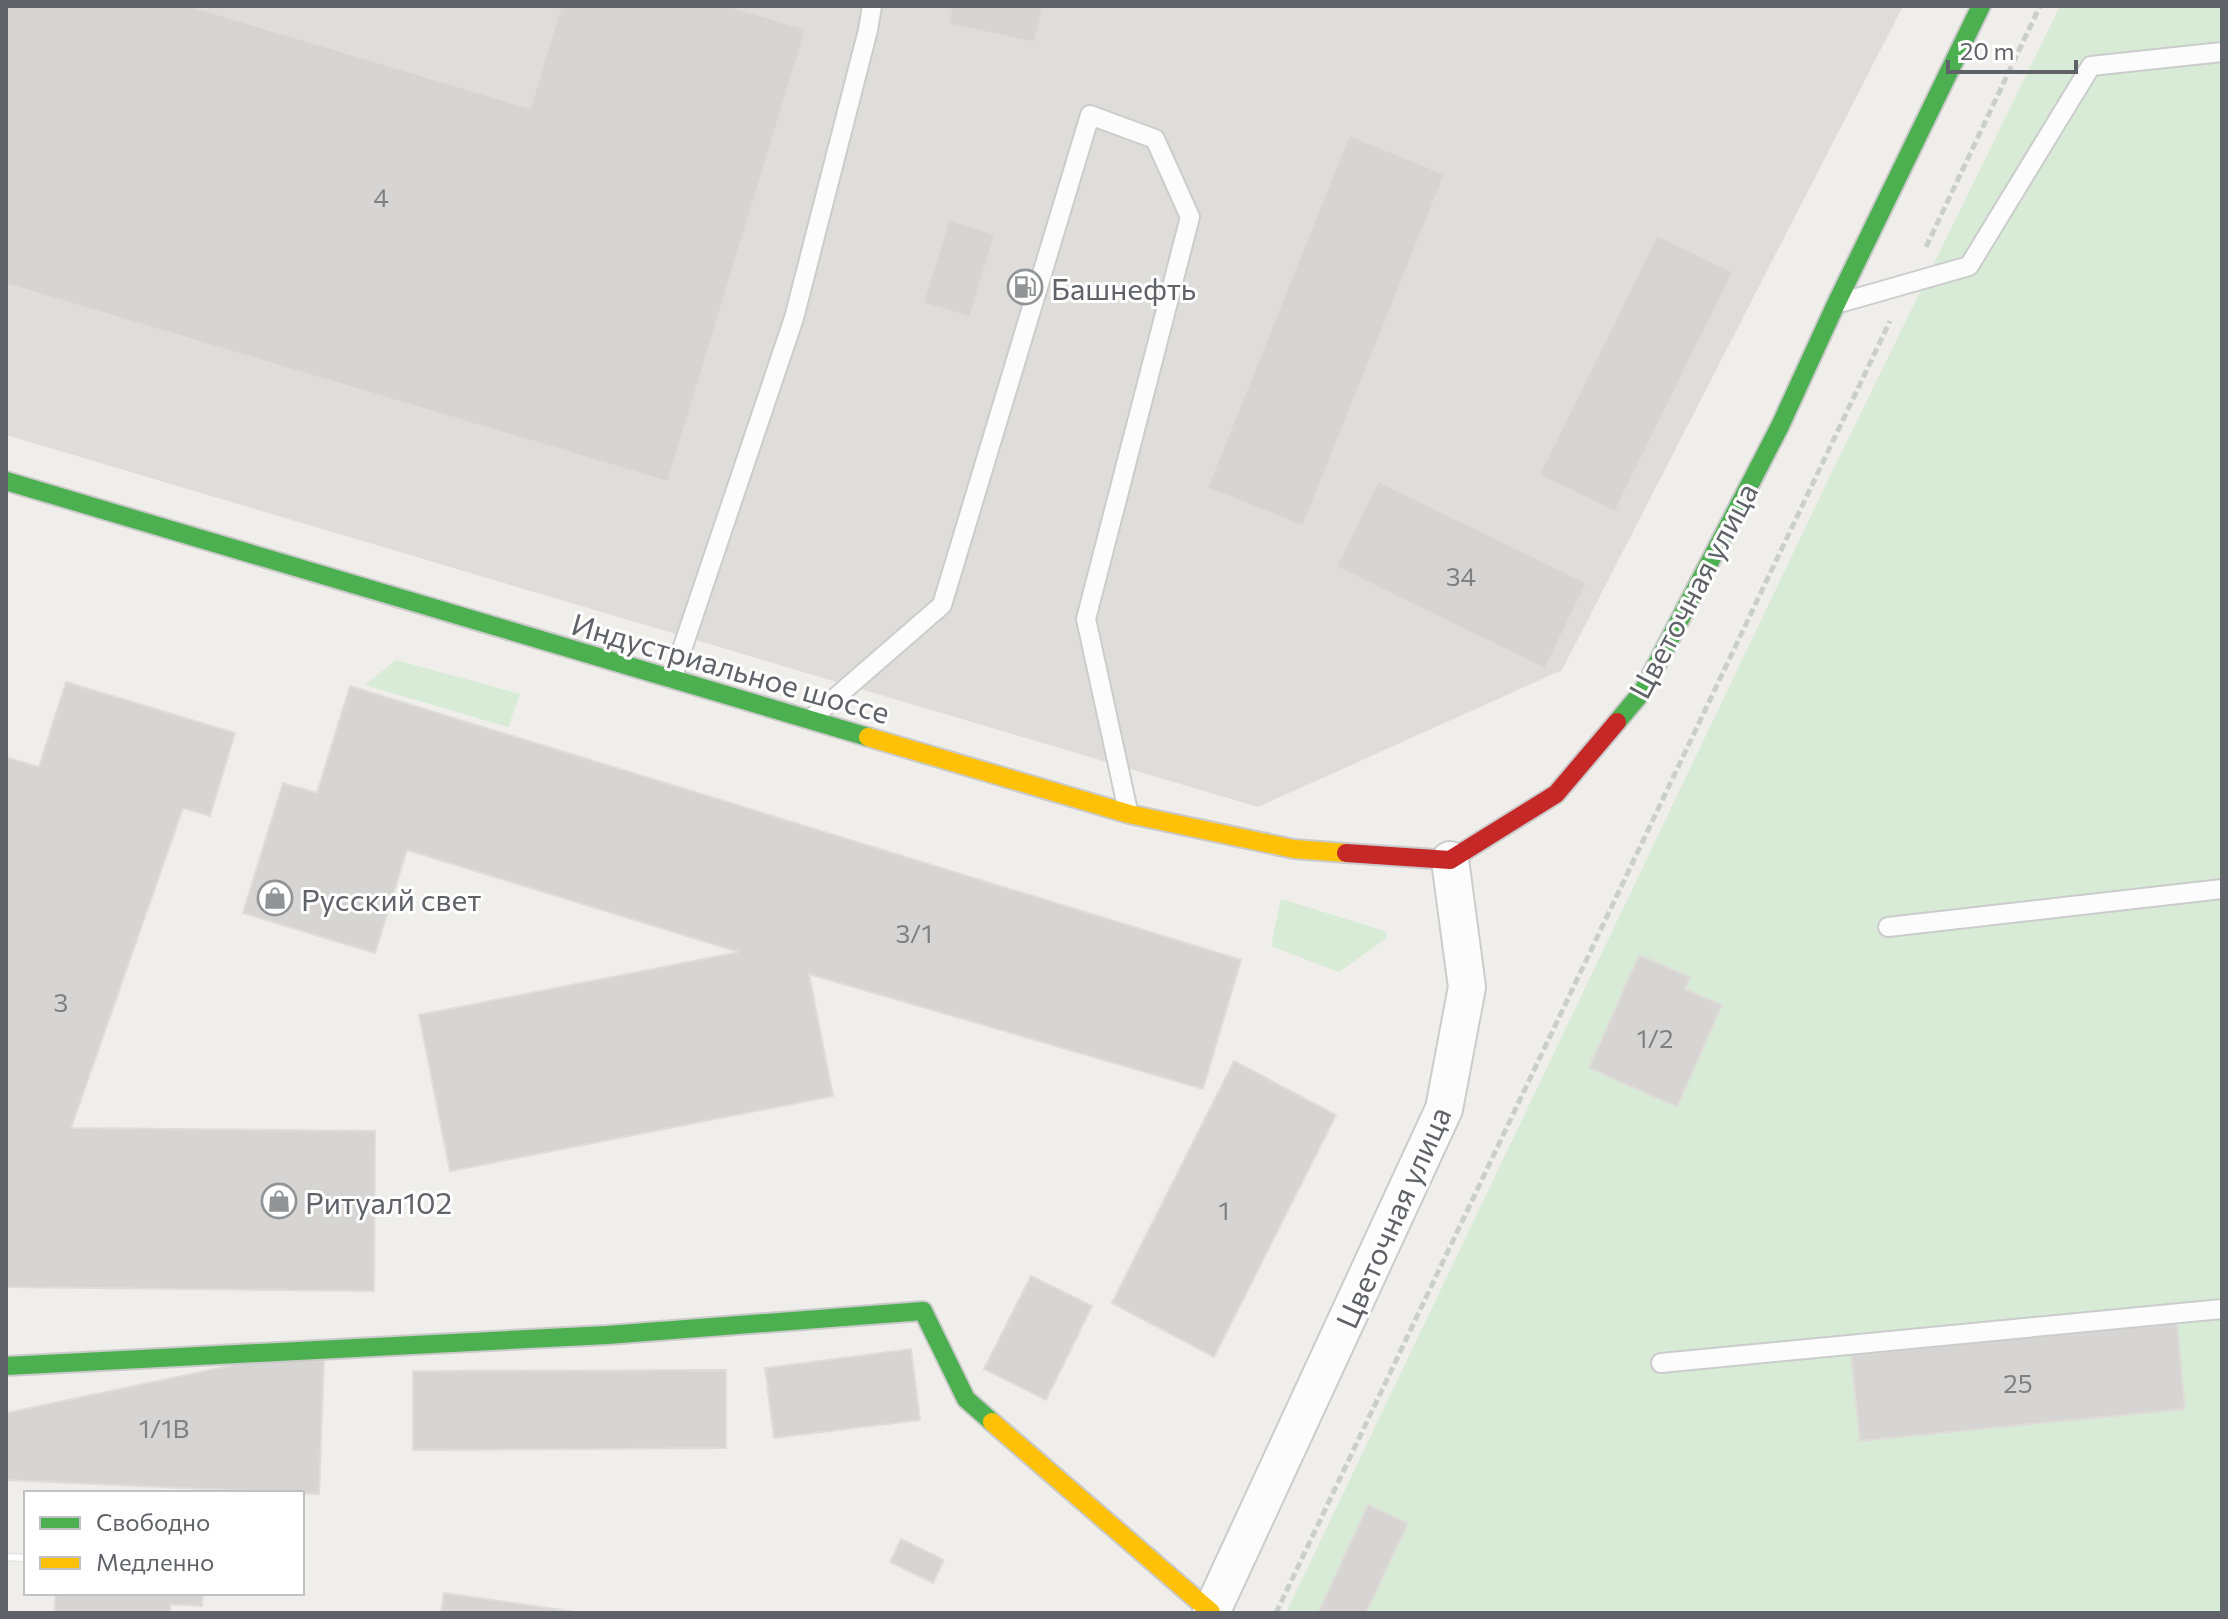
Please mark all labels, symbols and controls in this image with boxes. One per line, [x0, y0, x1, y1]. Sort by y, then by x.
scale bar [1948, 24, 2076, 74]
text: 20 m [1960, 36, 2014, 65]
house number: 4 [373, 181, 389, 212]
fuel station icon: Башнефть [1006, 268, 1044, 306]
place label: Башнефть [1051, 269, 1196, 306]
street label: Цветочная улица [1620, 476, 1764, 704]
house number: 34 [1446, 560, 1476, 591]
street label: Индустриальное шоссе [568, 604, 894, 730]
shop icon: Русский свет [256, 879, 294, 917]
place label: Русский свет [301, 880, 481, 917]
house number: 3/1 [896, 917, 933, 948]
house number: 3 [54, 986, 68, 1017]
house number: 1/2 [1636, 1022, 1674, 1053]
street label: Цветочная улица [1327, 1100, 1457, 1334]
shop icon: Ритуал102 [260, 1182, 298, 1220]
place label: Ритуал102 [305, 1183, 452, 1220]
house number: 1 [1218, 1194, 1230, 1225]
house number: 25 [2003, 1367, 2033, 1398]
house number: 1/1В [139, 1412, 189, 1443]
legend [24, 1491, 304, 1595]
text: Свободно [96, 1507, 210, 1536]
text: Медленно [96, 1547, 214, 1576]

